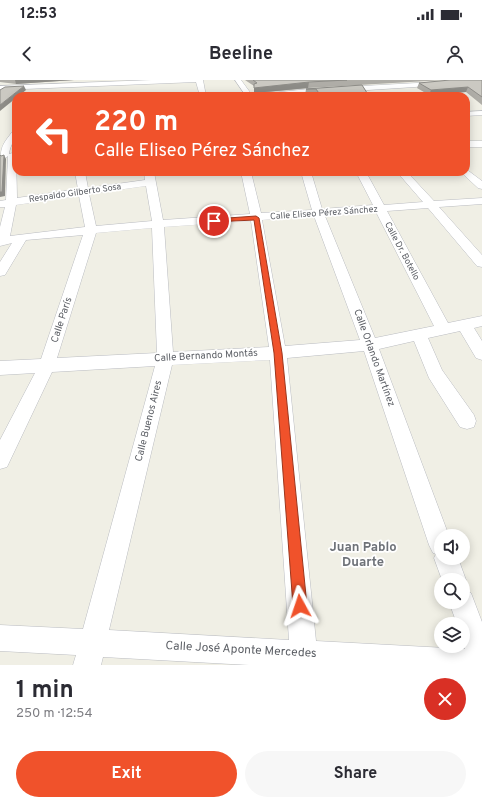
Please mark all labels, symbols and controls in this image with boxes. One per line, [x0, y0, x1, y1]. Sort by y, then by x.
text: 12:53 [20, 5, 57, 24]
icon: back [16, 43, 38, 65]
text: Beeline [209, 43, 273, 66]
icon: person [444, 43, 466, 65]
text: 220 m [94, 105, 178, 141]
icon: left [28, 108, 80, 160]
text: Calle Eliseo Pérez Sánchez [94, 140, 310, 163]
street label: Respaldo Gilberto Sosa [28, 181, 122, 205]
pin [197, 204, 231, 238]
street label: Calle Eliseo Pérez Sánchez [270, 204, 378, 222]
icon: arrive [203, 210, 225, 232]
street label: Calle Dr. Botello [382, 220, 422, 282]
street label: Calle París [49, 295, 76, 345]
street label: Calle Orlando Martínez [350, 307, 398, 409]
street label: Calle Bernando Montás [154, 347, 259, 365]
street label: Calle Buenos Aires [133, 379, 165, 463]
map controls [434, 529, 470, 653]
button: sound [434, 529, 470, 565]
district label: Juan Pablo Duarte [329, 540, 397, 571]
button: search [434, 573, 470, 609]
position arrow [279, 585, 321, 627]
button: layers [434, 617, 470, 653]
street label: Calle José Aponte Mercedes [165, 638, 317, 662]
text: 1 min [16, 676, 74, 706]
button: close [424, 678, 466, 720]
text: 250 m · 12:54 [16, 706, 93, 722]
button: Exit [16, 751, 237, 797]
button: Share [245, 751, 466, 797]

